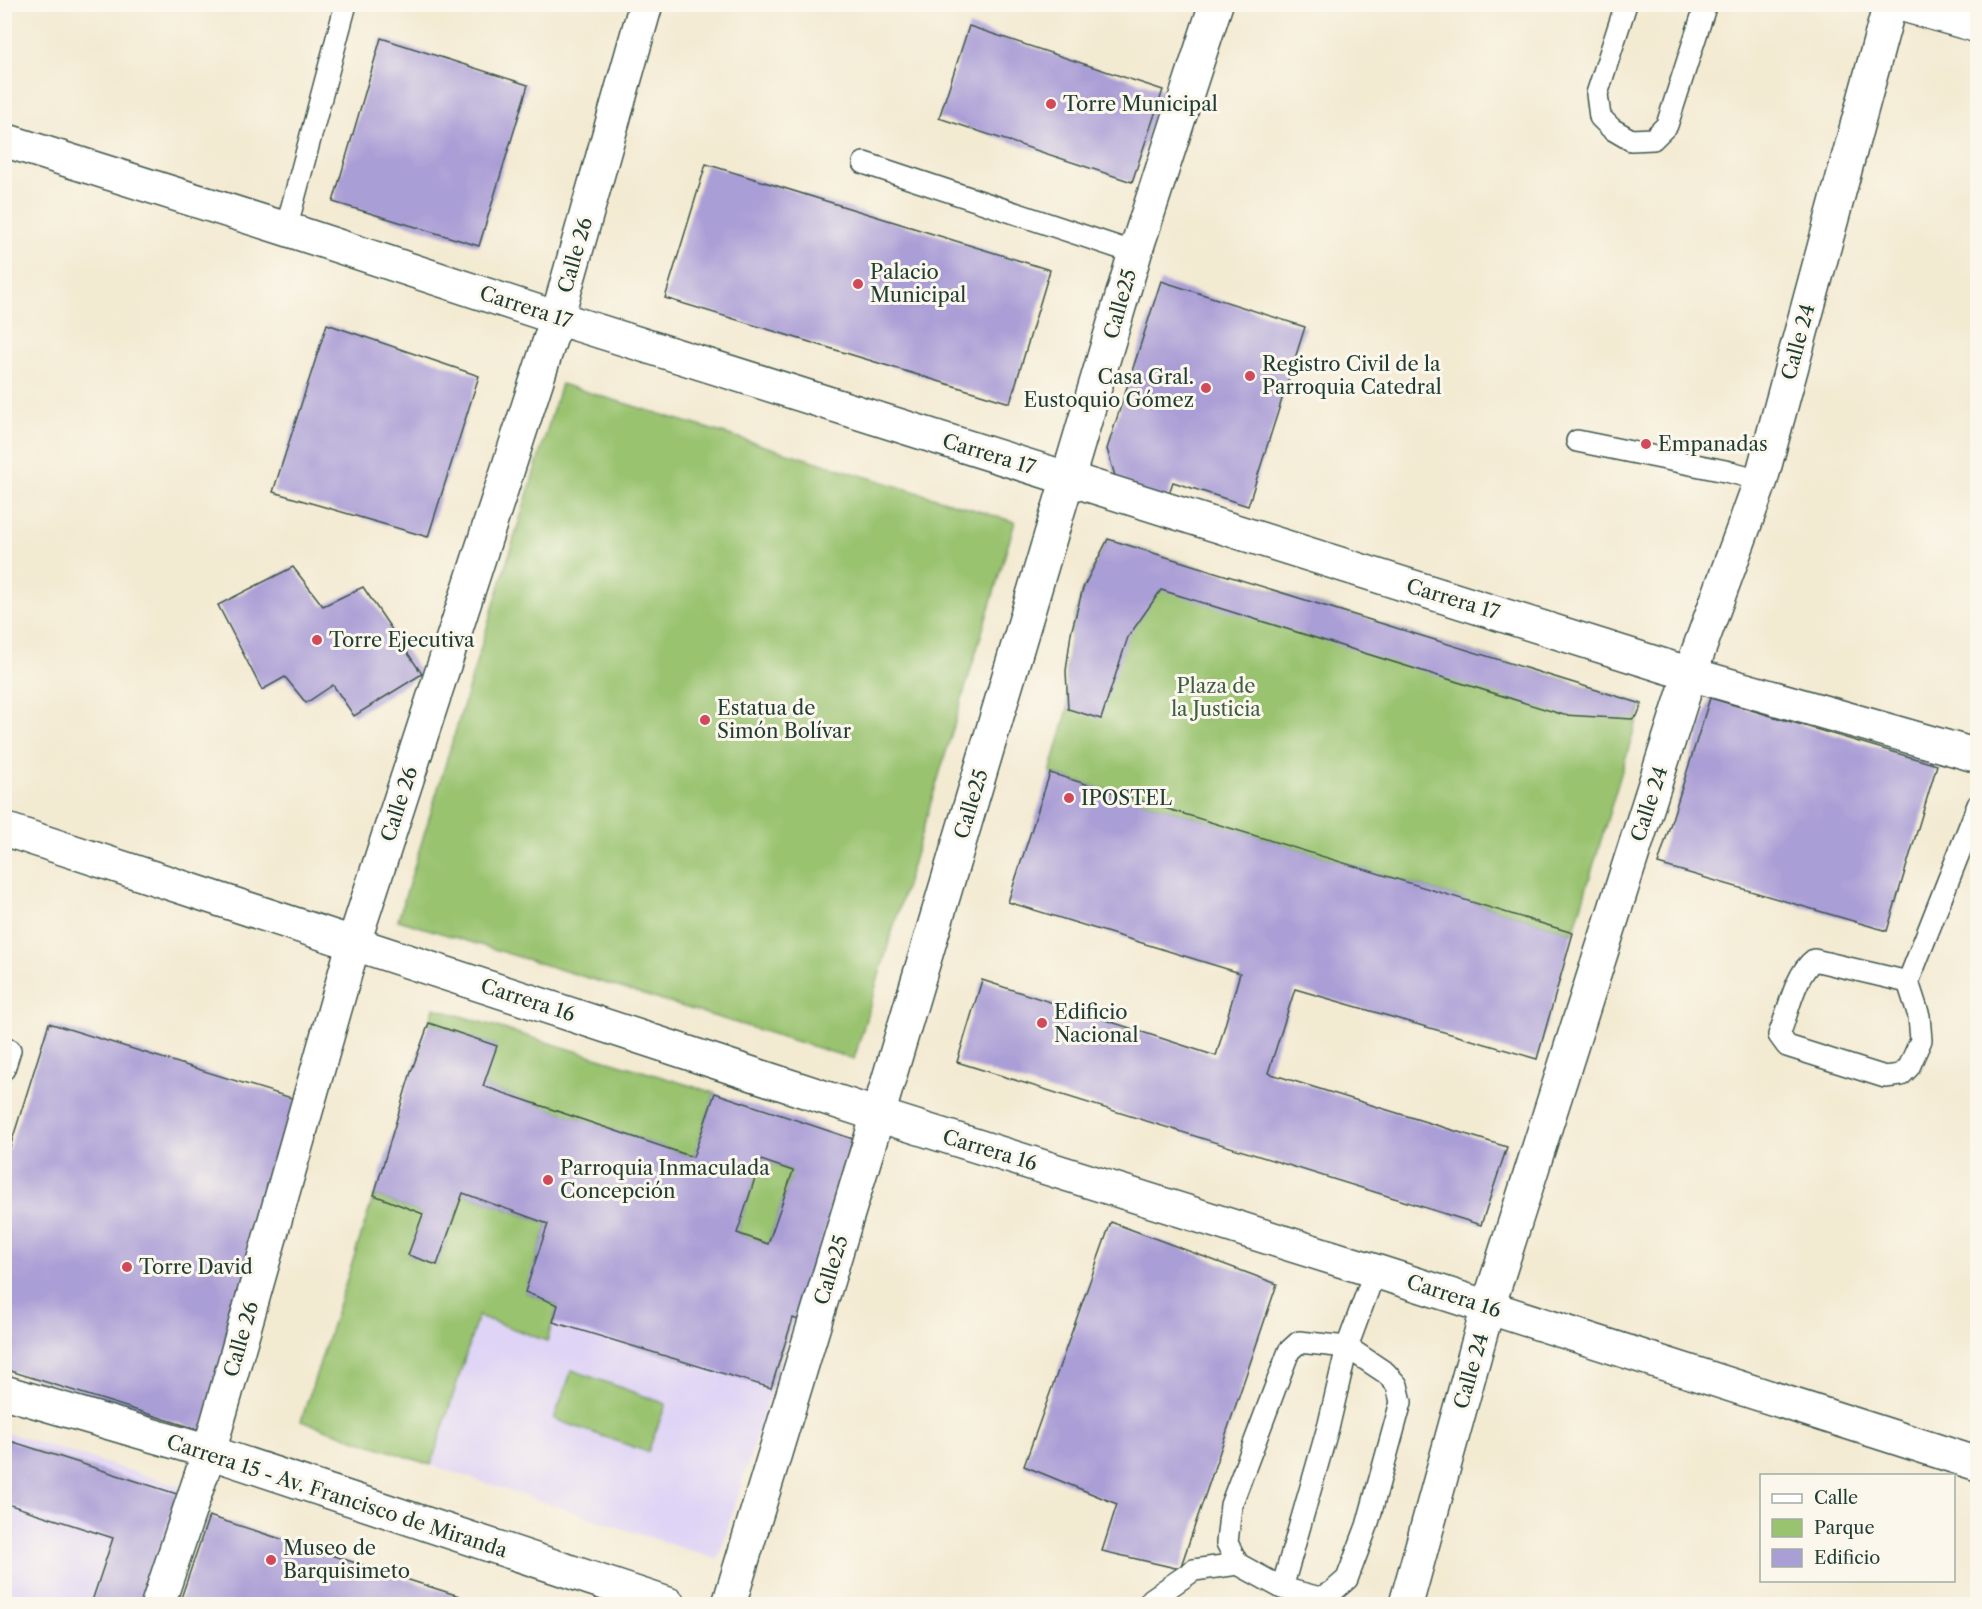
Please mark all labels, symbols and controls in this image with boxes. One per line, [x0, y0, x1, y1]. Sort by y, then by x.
place label: Torre Municipal [1063, 92, 1218, 116]
marker: Torre Municipal [1044, 97, 1058, 111]
street label: Calle 26 [553, 214, 597, 296]
place label: Palacio Municipal [870, 260, 966, 307]
street label: Calle25 [1099, 266, 1141, 342]
marker: Palacio Municipal [851, 277, 865, 291]
street label: Carrera 17 [477, 281, 575, 333]
street label: Calle 24 [1776, 301, 1820, 383]
place label: Registro Civil de la Parroquia Catedral [1262, 352, 1442, 399]
place label: Casa Gral. Eustoquio Gómez [1023, 365, 1194, 412]
marker: Registro Civil de la Parroquia Catedral [1243, 369, 1257, 383]
marker: Casa Gral. Eustoquio Gómez [1199, 381, 1213, 395]
street label: Carrera 17 [940, 428, 1039, 480]
place label: Empanadas [1658, 432, 1768, 456]
marker: Empanadas [1639, 437, 1653, 451]
street label: Carrera 17 [1404, 573, 1503, 625]
place label: Torre Ejecutiva [329, 628, 475, 652]
marker: Torre Ejecutiva [310, 633, 324, 647]
park label: Plaza de la Justicia [1171, 674, 1261, 721]
place label: Estatua de Simón Bolívar [717, 696, 852, 743]
marker: Estatua de Simón Bolívar [698, 713, 712, 727]
street label: Calle 26 [376, 763, 422, 845]
street label: Calle 24 [1626, 763, 1672, 845]
street label: Calle25 [949, 766, 993, 842]
place label: IPOSTEL [1081, 786, 1172, 810]
marker: IPOSTEL [1062, 791, 1076, 805]
street label: Carrera 16 [478, 973, 578, 1027]
place label: Edificio Nacional [1054, 1000, 1138, 1047]
marker: Edificio Nacional [1035, 1016, 1049, 1030]
street label: Carrera 16 [940, 1124, 1040, 1176]
place label: Parroquia Inmaculada Concepción [560, 1156, 770, 1203]
marker: Parroquia Inmaculada Concepción [541, 1173, 555, 1187]
street label: Calle25 [809, 1232, 853, 1308]
place label: Torre David [139, 1255, 253, 1279]
marker: Torre David [120, 1260, 134, 1274]
street label: Carrera 16 [1404, 1269, 1504, 1323]
street label: Calle 26 [219, 1298, 263, 1380]
street label: Calle 24 [1449, 1330, 1493, 1412]
street label: Carrera 15 - Av. Francisco de Miranda [164, 1429, 511, 1563]
legend [1760, 1474, 1955, 1582]
text: Calle [1814, 1487, 1858, 1509]
text: Parque [1814, 1517, 1875, 1539]
place label: Museo de Barquisimeto [283, 1536, 410, 1583]
text: Edificio [1814, 1547, 1880, 1569]
marker: Museo de Barquisimeto [264, 1553, 278, 1567]

